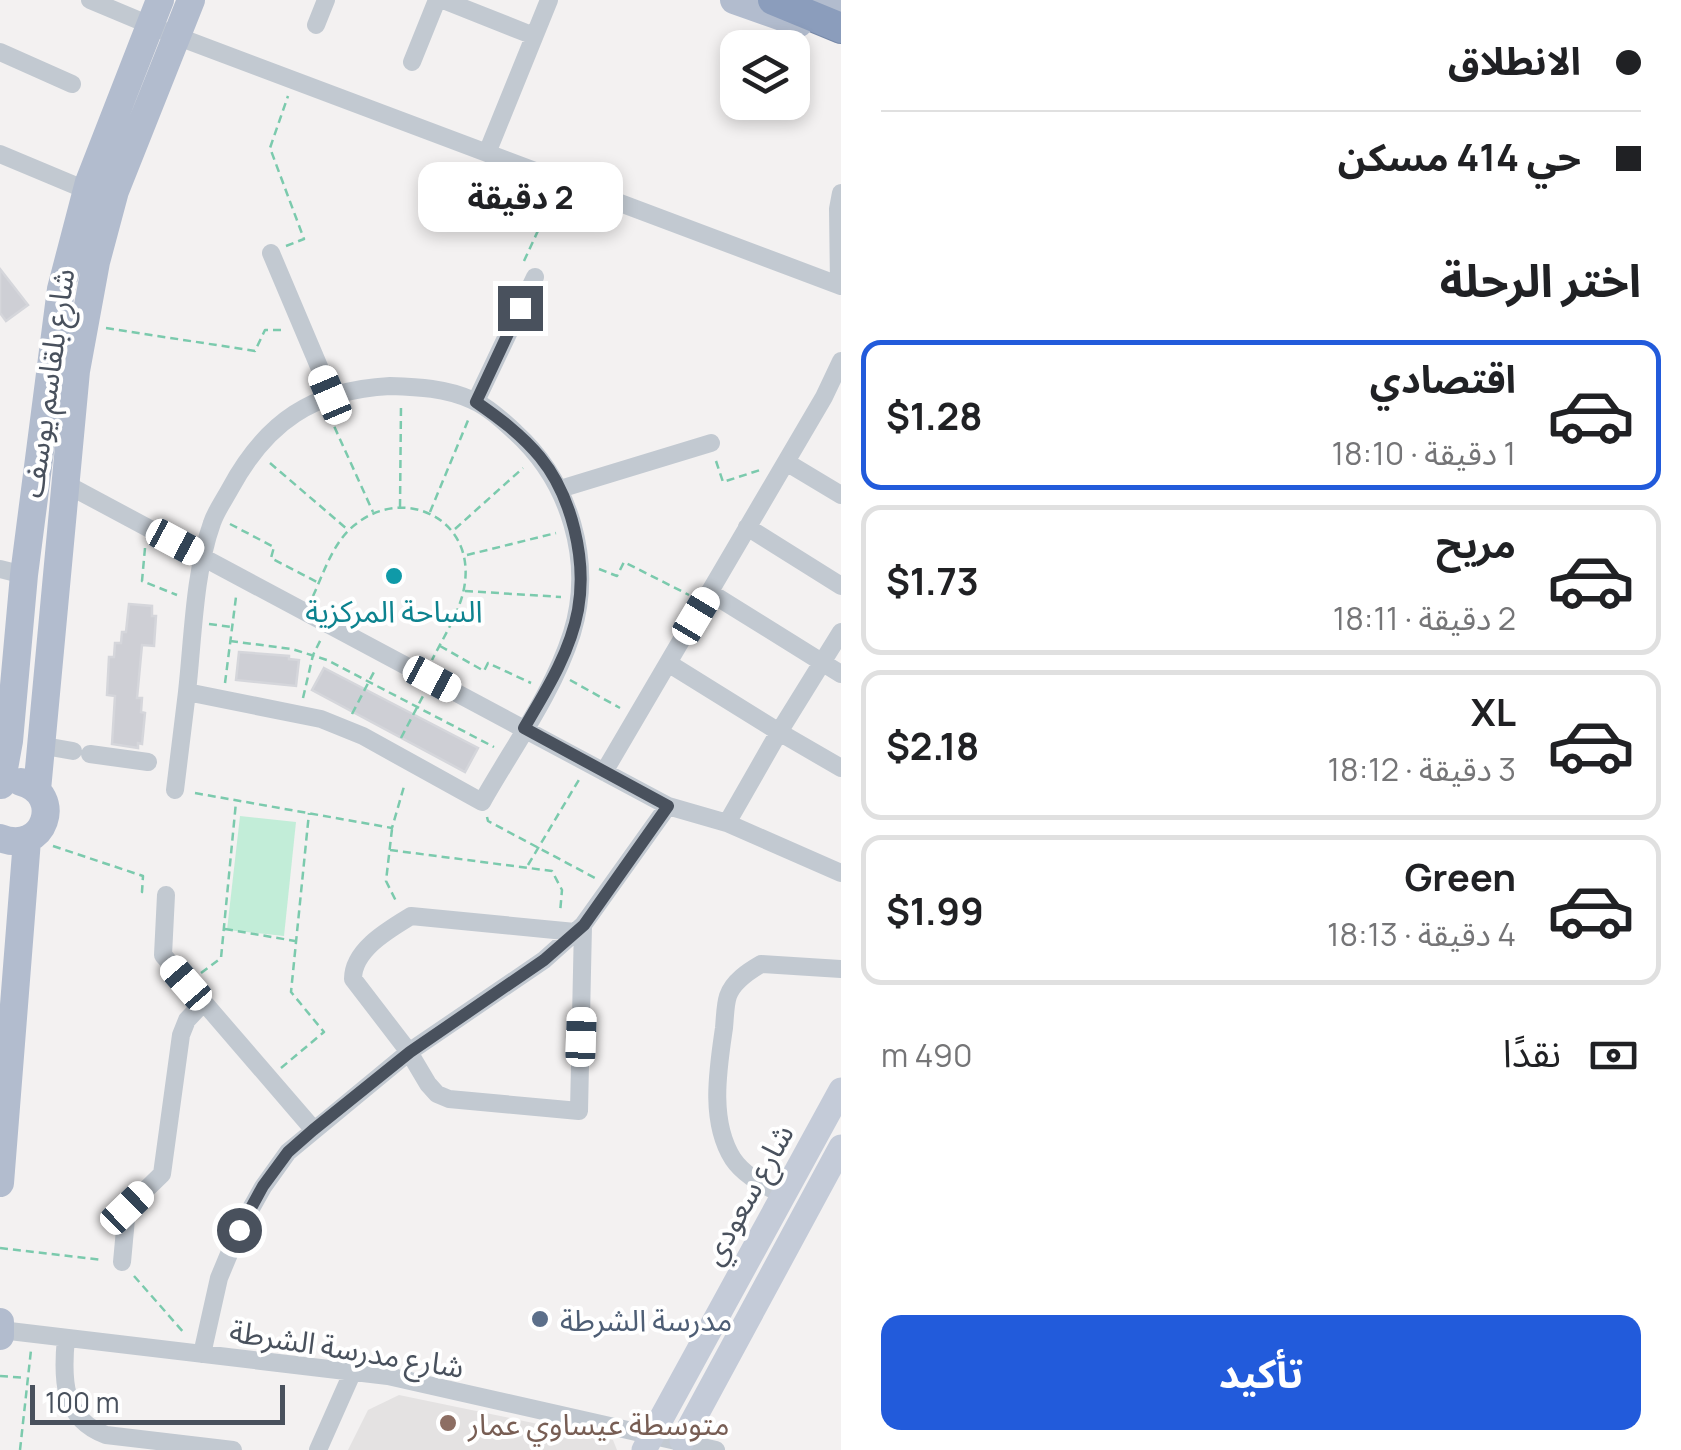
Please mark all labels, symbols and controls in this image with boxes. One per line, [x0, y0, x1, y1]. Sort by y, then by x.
map controls [720, 30, 810, 120]
button: layers [720, 30, 810, 120]
text: الانطلاق [1448, 34, 1581, 86]
text: حي 414 مسكن [1338, 130, 1581, 182]
callout: 2 دقيقة [418, 163, 622, 233]
text: 2 دقيقة [468, 175, 573, 219]
text: اختر الرحلة [1440, 249, 1641, 311]
street label: شارع بلقاسم يوسف [11, 266, 87, 501]
route end [498, 286, 543, 331]
text: اقتصادي [1370, 352, 1516, 404]
car [304, 362, 356, 428]
icon: car [1546, 370, 1636, 460]
text: $1.28 [886, 389, 982, 441]
text: 1 دقيقة · 18:10 [1332, 431, 1516, 475]
car [141, 515, 209, 569]
text: مريح [1436, 517, 1516, 569]
icon: car [1546, 535, 1636, 625]
text: $1.73 [886, 554, 979, 606]
marker: الساحة المركزية [383, 565, 405, 587]
car [668, 583, 724, 649]
place label: الساحة المركزية [305, 590, 483, 631]
text: 2 دقيقة · 18:11 [1333, 596, 1516, 640]
car [398, 652, 466, 706]
text: XL [1471, 685, 1516, 737]
icon: car [1546, 700, 1636, 790]
text: $2.18 [886, 719, 979, 771]
text: 3 دقيقة · 18:12 [1328, 747, 1516, 791]
text: Green [1404, 850, 1516, 902]
icon: car [1546, 865, 1636, 955]
text: $1.99 [886, 884, 984, 936]
text: 4 دقيقة · 18:13 [1327, 912, 1516, 956]
car [155, 951, 217, 1015]
car [565, 1006, 597, 1068]
text: نقدًا [1503, 1026, 1561, 1078]
icon: cash [1586, 1028, 1641, 1083]
text: 490 m [881, 1033, 972, 1077]
street label: شارع سعودي [692, 1116, 806, 1274]
car [95, 1176, 159, 1240]
route start [217, 1208, 262, 1253]
place label: مدرسة الشرطة [560, 1299, 732, 1340]
marker: مدرسة الشرطة [529, 1308, 551, 1330]
street label: شارع مدرسة الشرطة [226, 1309, 467, 1390]
button: تأكيد [881, 1315, 1641, 1430]
scale bar [30, 1380, 285, 1424]
text: 100 m [45, 1383, 119, 1421]
place label: متوسطة عيساوي عمار [467, 1403, 729, 1447]
marker: متوسطة عيساوي عمار [437, 1412, 459, 1434]

